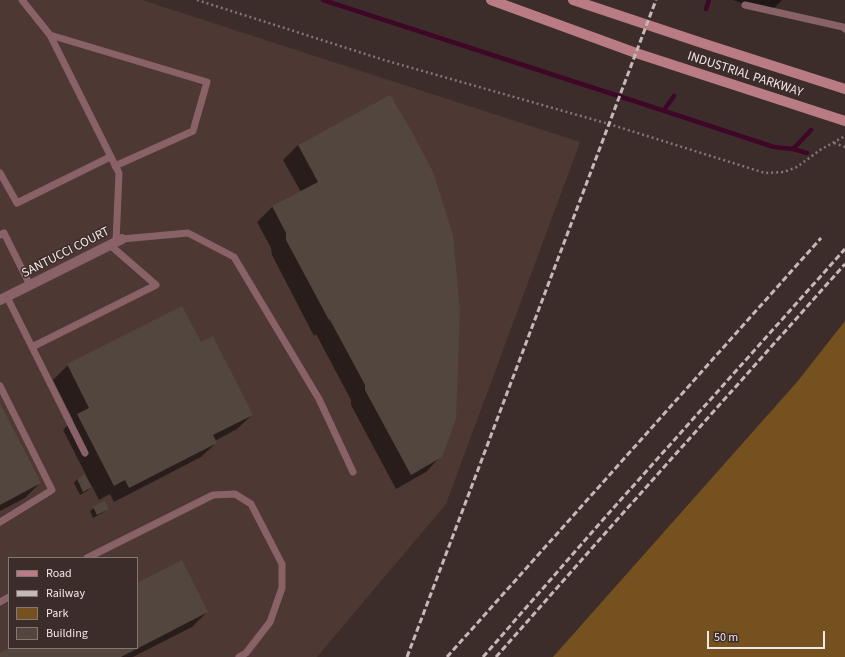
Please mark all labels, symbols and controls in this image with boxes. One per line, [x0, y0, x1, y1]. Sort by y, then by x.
street label: INDUSTRIAL PARKWAY [685, 49, 805, 101]
street label: SANTUCCI COURT [19, 224, 113, 282]
legend [8, 557, 138, 649]
text: Road [46, 565, 72, 582]
text: Railway [46, 585, 85, 602]
text: Park [46, 605, 68, 622]
scale bar [709, 623, 827, 649]
text: Building [46, 625, 88, 642]
text: 50 m [714, 629, 738, 646]

